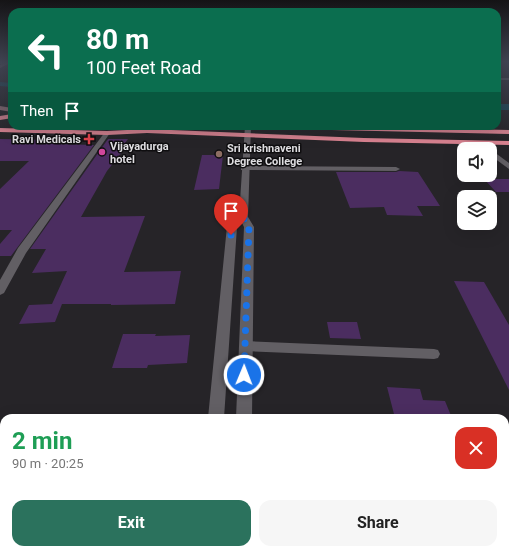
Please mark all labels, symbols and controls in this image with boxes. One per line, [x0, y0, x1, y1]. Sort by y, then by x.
text: 80 m [86, 23, 149, 56]
icon: left [20, 24, 72, 76]
text: 100 Feet Road [86, 57, 201, 78]
icon: arrive [61, 100, 83, 122]
text: Then [20, 102, 53, 120]
place label: Ravi Medicals [12, 133, 81, 146]
marker: Ravi Medicals [84, 134, 94, 144]
place label: Vijayadurga hotel [110, 140, 169, 166]
place label: Sri krishnaveni Degree College [227, 142, 302, 168]
map controls [457, 142, 497, 230]
button: sound [457, 142, 497, 182]
marker: Vijayadurga hotel [97, 147, 107, 157]
marker: Sri krishnaveni Degree College [214, 149, 224, 159]
button: layers [457, 190, 497, 230]
pin [214, 194, 248, 235]
icon: arrive [220, 200, 242, 222]
position arrow [223, 354, 265, 396]
text: 2 min [12, 427, 72, 455]
button: close [455, 427, 497, 469]
text: 90 m · 20:25 [12, 456, 83, 471]
button: Exit [12, 500, 251, 546]
button: Share [259, 500, 497, 546]

